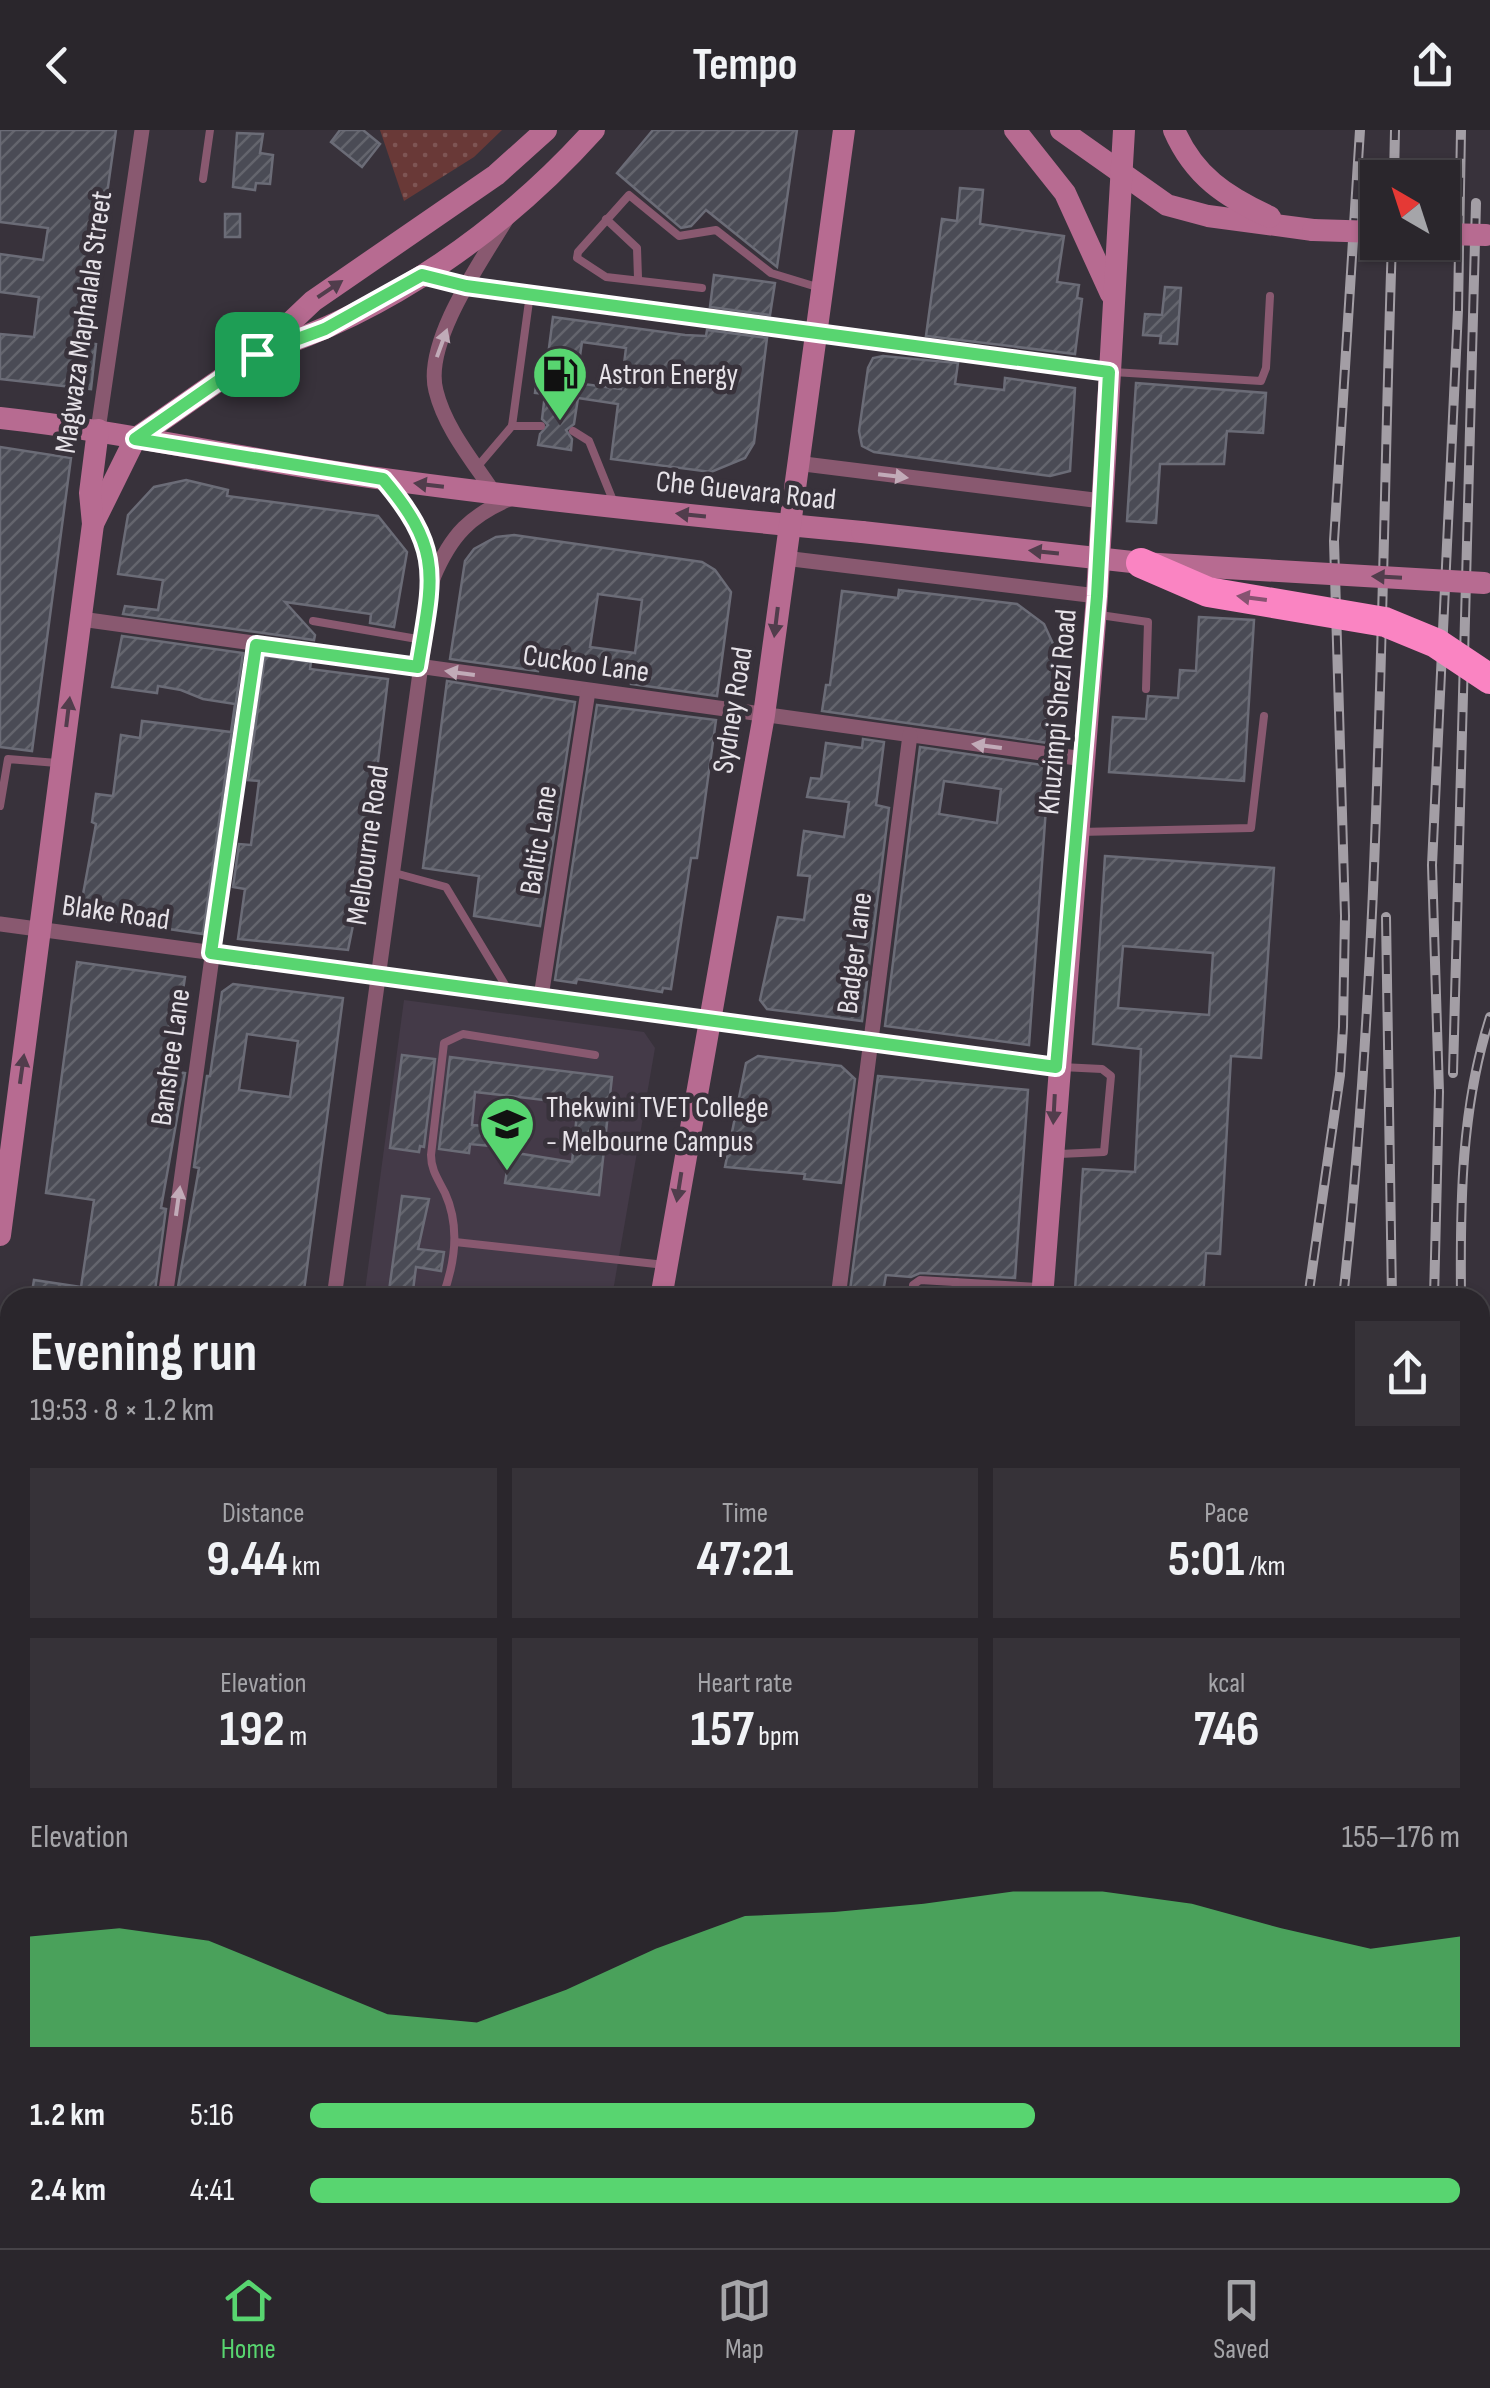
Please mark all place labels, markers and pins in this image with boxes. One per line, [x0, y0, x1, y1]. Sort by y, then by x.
pin [215, 312, 300, 397]
fuel station icon: Astron Energy [530, 344, 590, 423]
place label: Astron Energy [598, 357, 739, 393]
place label: Thekwini TVET College - Melbourne Campus [546, 1090, 769, 1160]
school or university icon: Thekwini TVET College - Melbourne Campus [477, 1094, 537, 1173]

